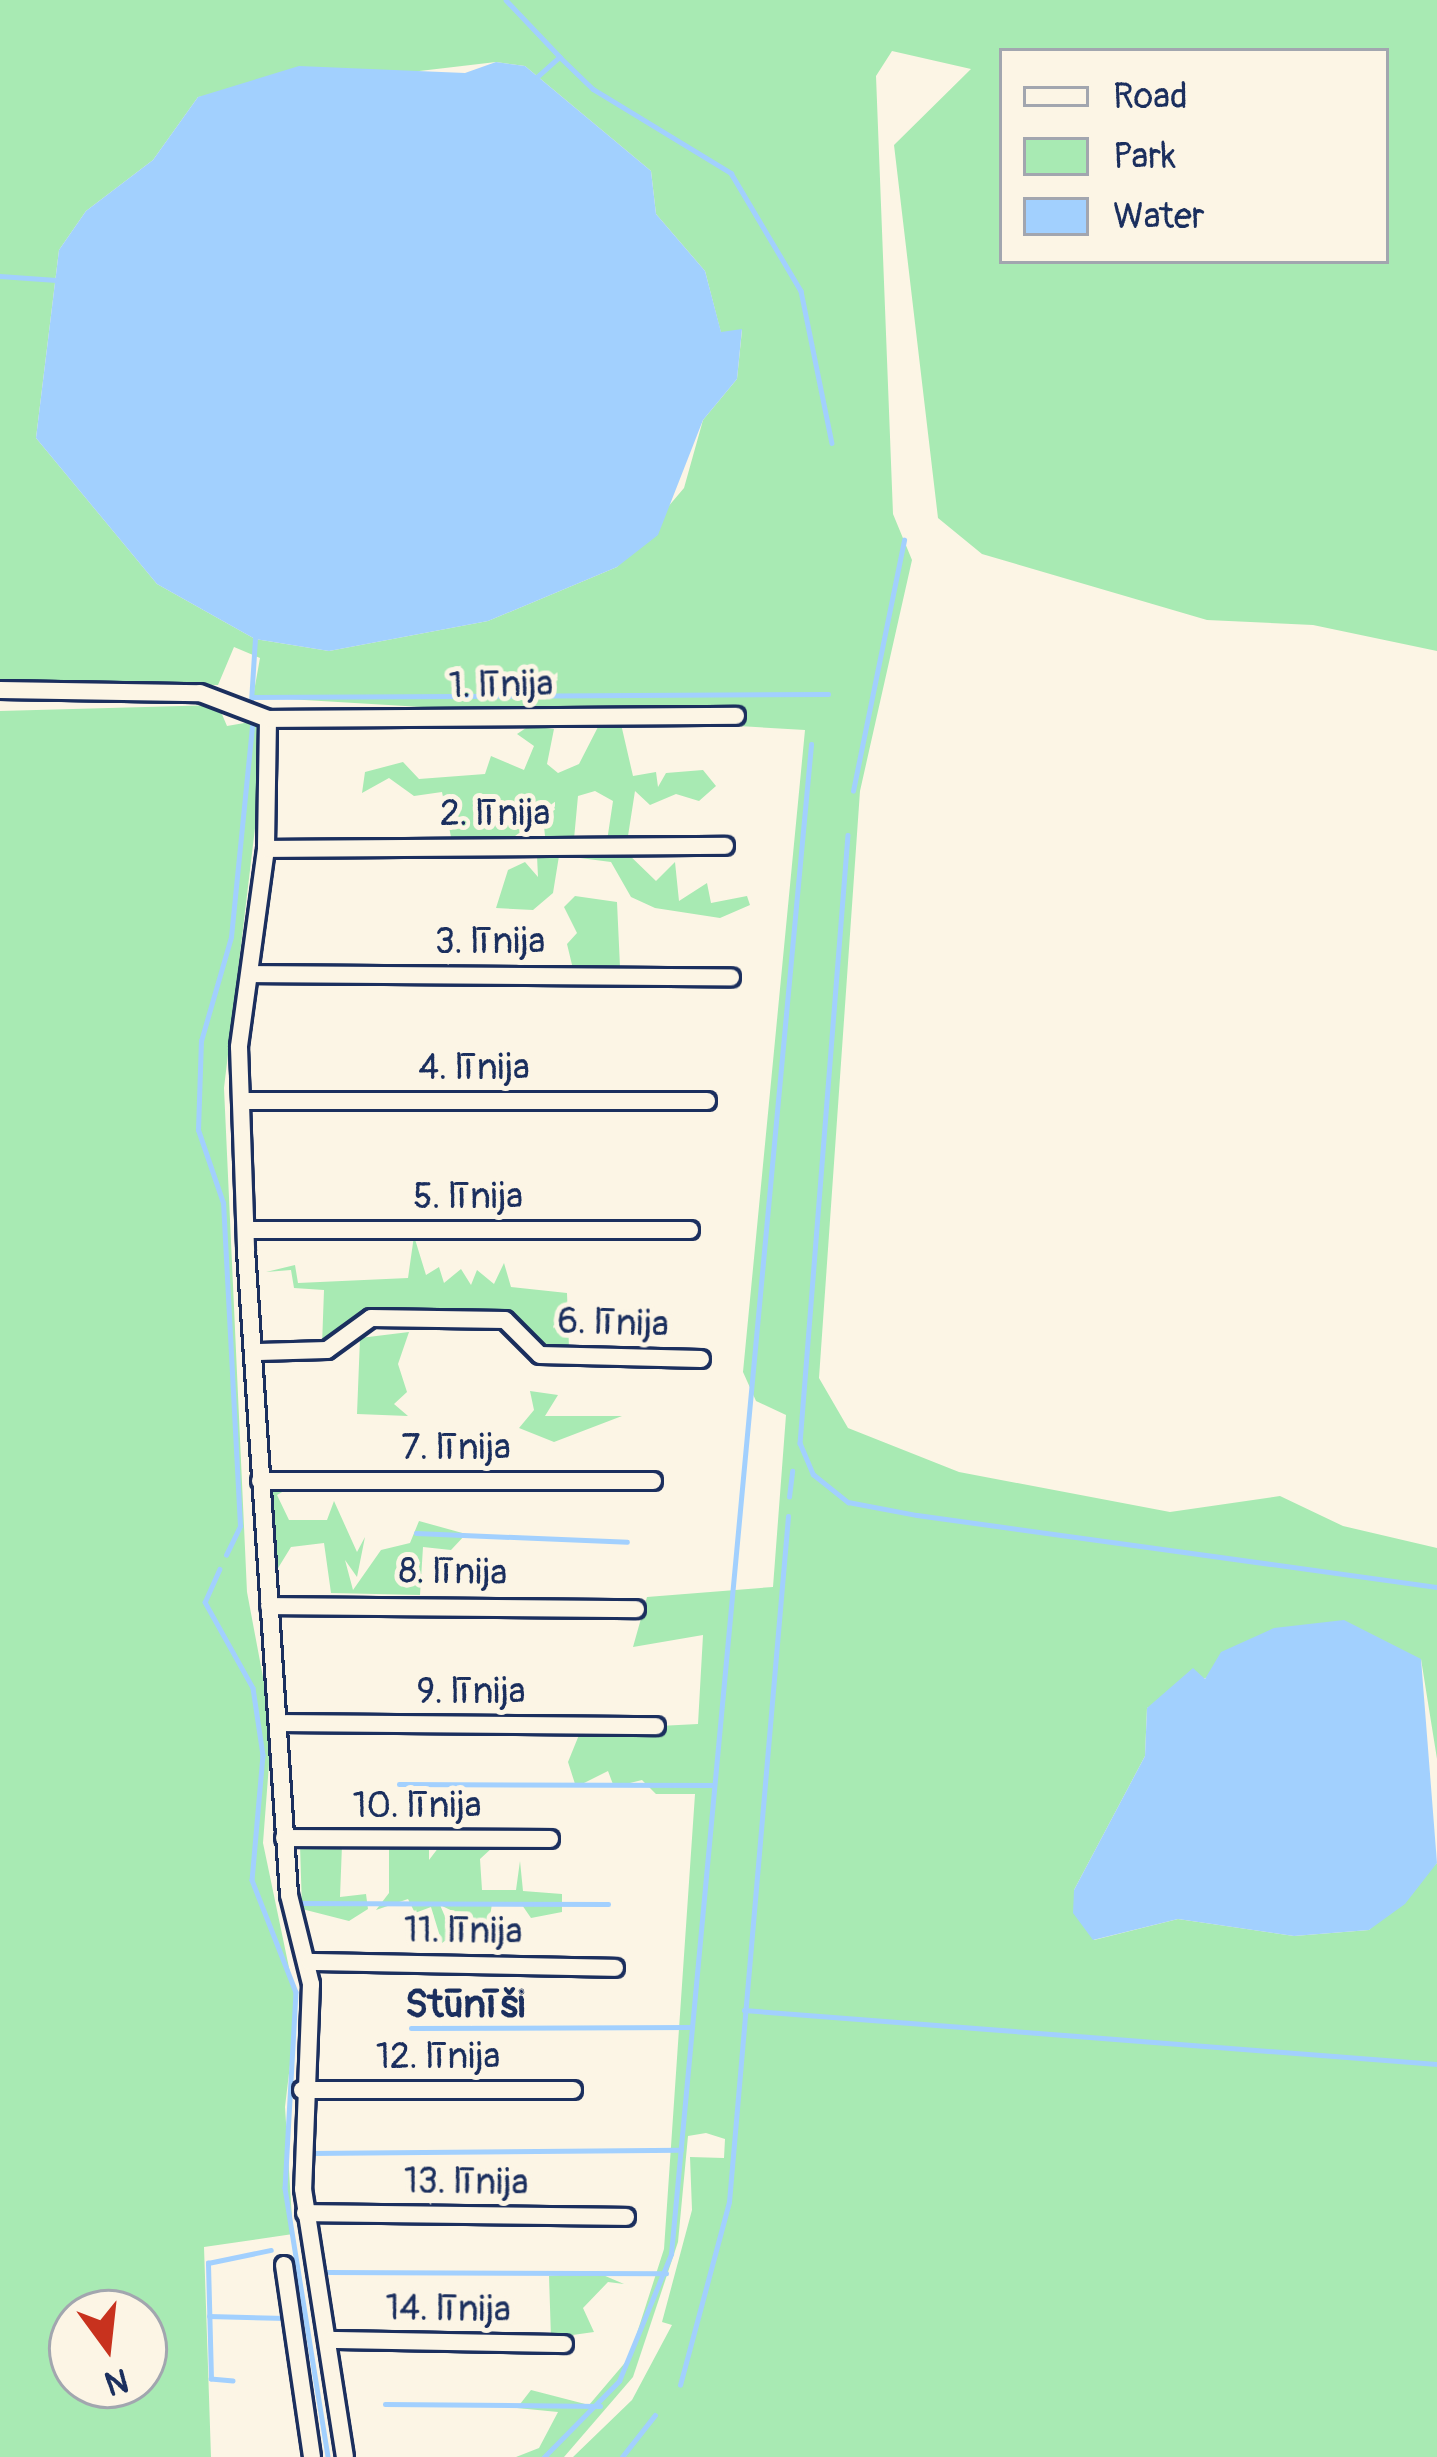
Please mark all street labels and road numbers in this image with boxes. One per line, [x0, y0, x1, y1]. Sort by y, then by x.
street label: 1. līnija [448, 662, 554, 708]
street label: 2. līnija [440, 792, 550, 836]
street label: 3. līnija [435, 920, 545, 964]
street label: 4. līnija [418, 1046, 530, 1090]
street label: 5. līnija [413, 1175, 523, 1219]
street label: 6. līnija [557, 1299, 669, 1347]
street label: 7. līnija [401, 1426, 511, 1470]
street label: 8. līnija [398, 1549, 508, 1595]
street label: 9. līnija [416, 1670, 526, 1714]
street label: 10. līnija [352, 1784, 482, 1828]
street label: 11. līnija [403, 1908, 523, 1954]
street label: 12. līnija [376, 2035, 500, 2079]
street label: 13. līnija [403, 2159, 529, 2205]
street label: 14. līnija [385, 2286, 511, 2332]

